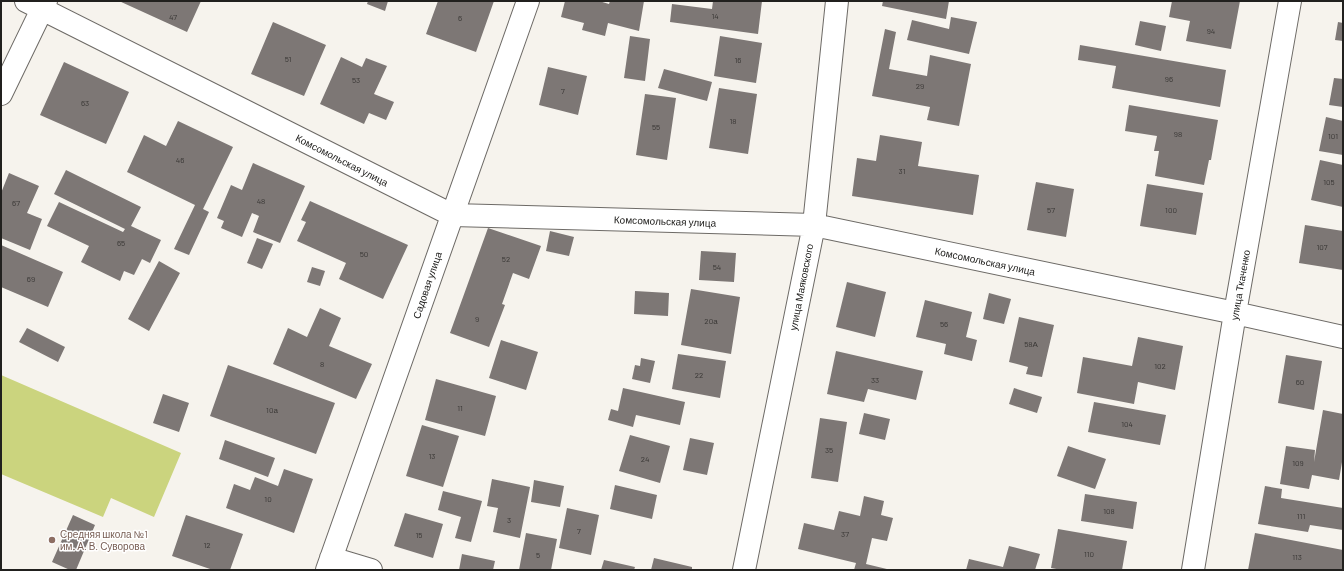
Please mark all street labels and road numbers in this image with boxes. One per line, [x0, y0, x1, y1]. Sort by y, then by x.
street label: Комсомольская улица [294, 131, 391, 189]
street label: Комсомольская улица [614, 213, 717, 229]
street label: улица Маяковского [787, 242, 815, 331]
street label: Комсомольская улица [934, 245, 1037, 278]
street label: улица Ткаченко [1228, 248, 1252, 321]
street label: Садовая улица [410, 250, 444, 320]

